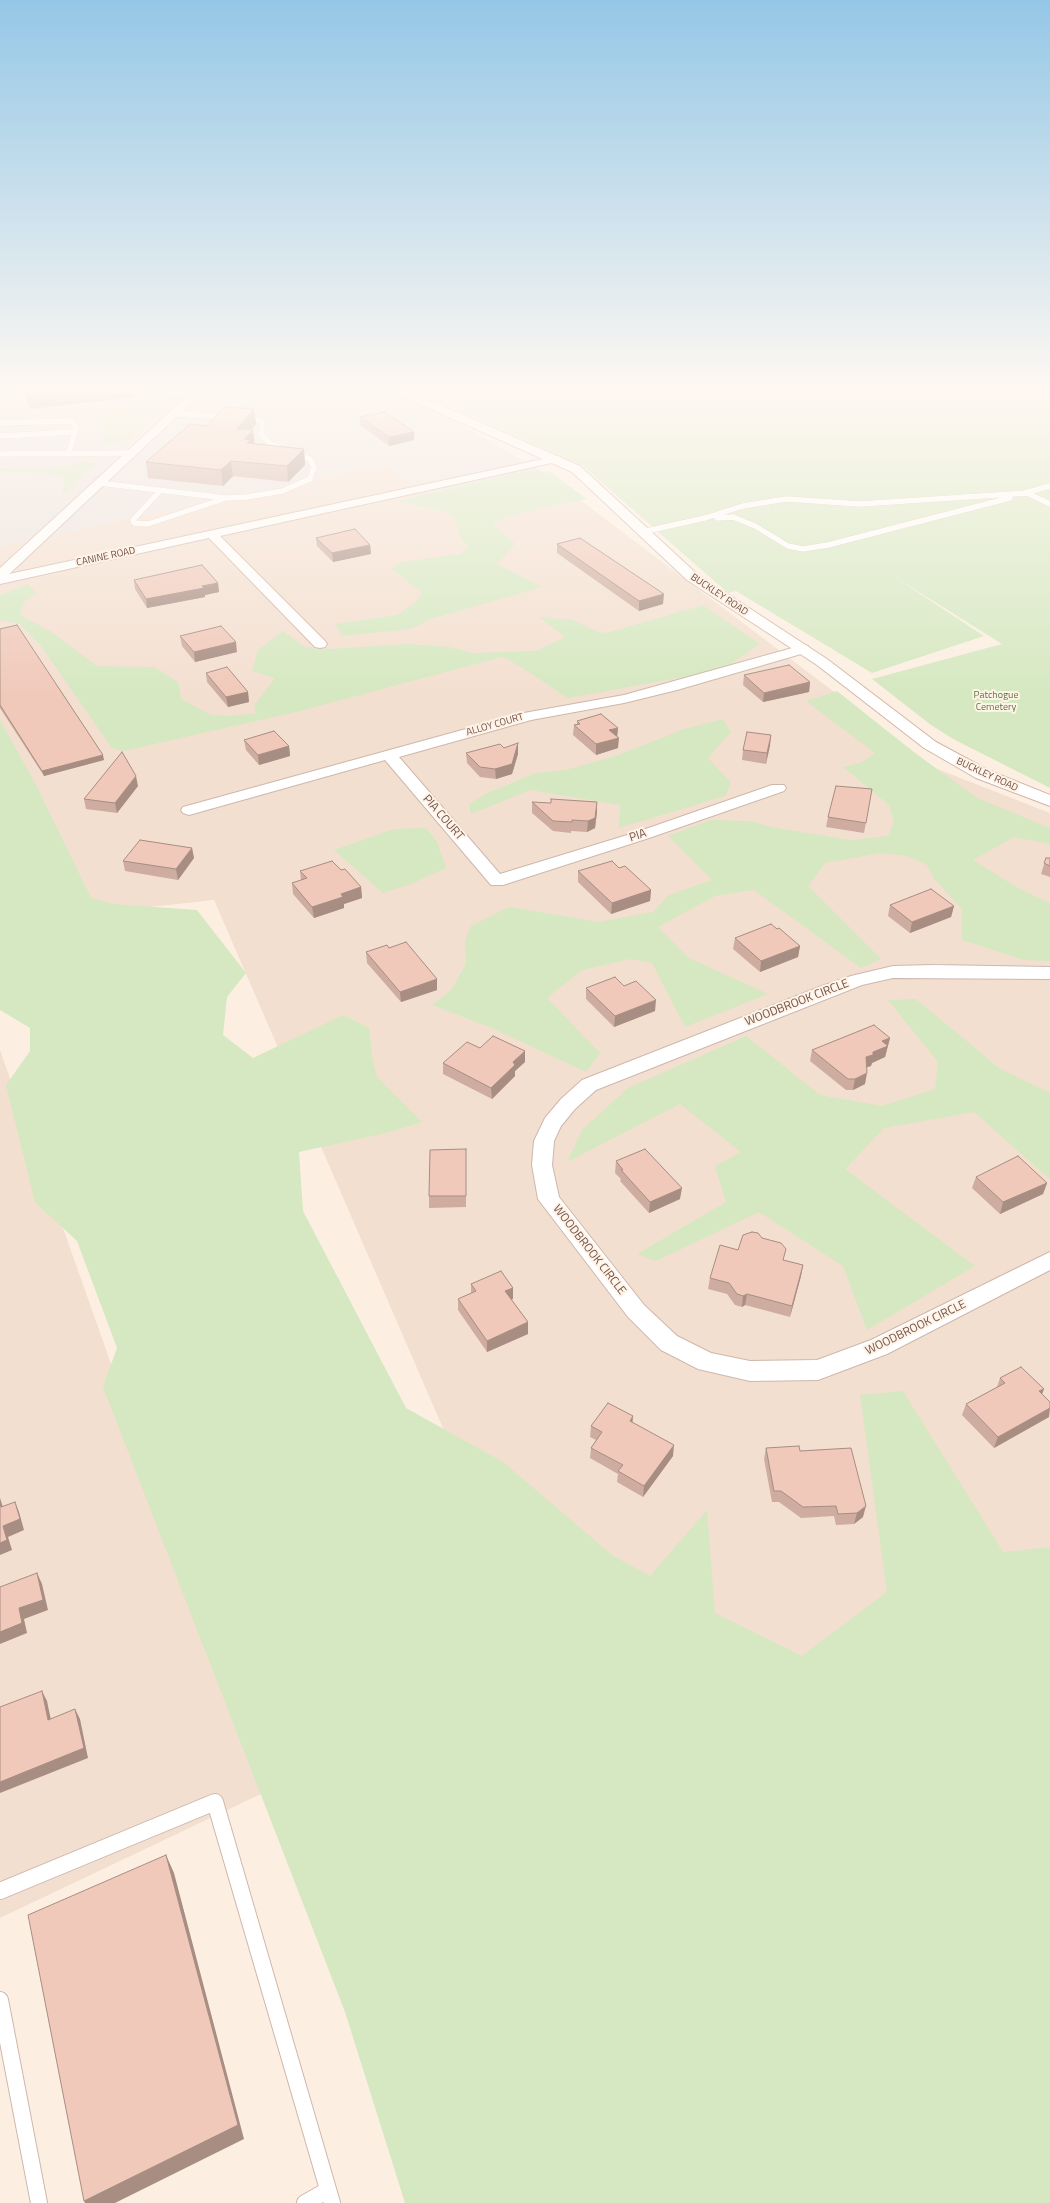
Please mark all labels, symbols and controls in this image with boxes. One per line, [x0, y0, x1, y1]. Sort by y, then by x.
street label: CANINE ROAD [75, 545, 137, 569]
street label: BUCKLEY ROAD [688, 571, 750, 619]
park label: Patchogue Cemetery [974, 690, 1018, 714]
street label: ALLOY COURT [465, 711, 525, 739]
street label: BUCKLEY ROAD [954, 755, 1020, 795]
street label: PIA COURT [419, 792, 467, 844]
street label: PIA [628, 826, 648, 846]
street label: WOODBROOK CIRCLE [743, 977, 851, 1029]
street label: WOODBROOK CIRCLE [549, 1202, 629, 1298]
street label: WOODBROOK CIRCLE [863, 1297, 969, 1359]

